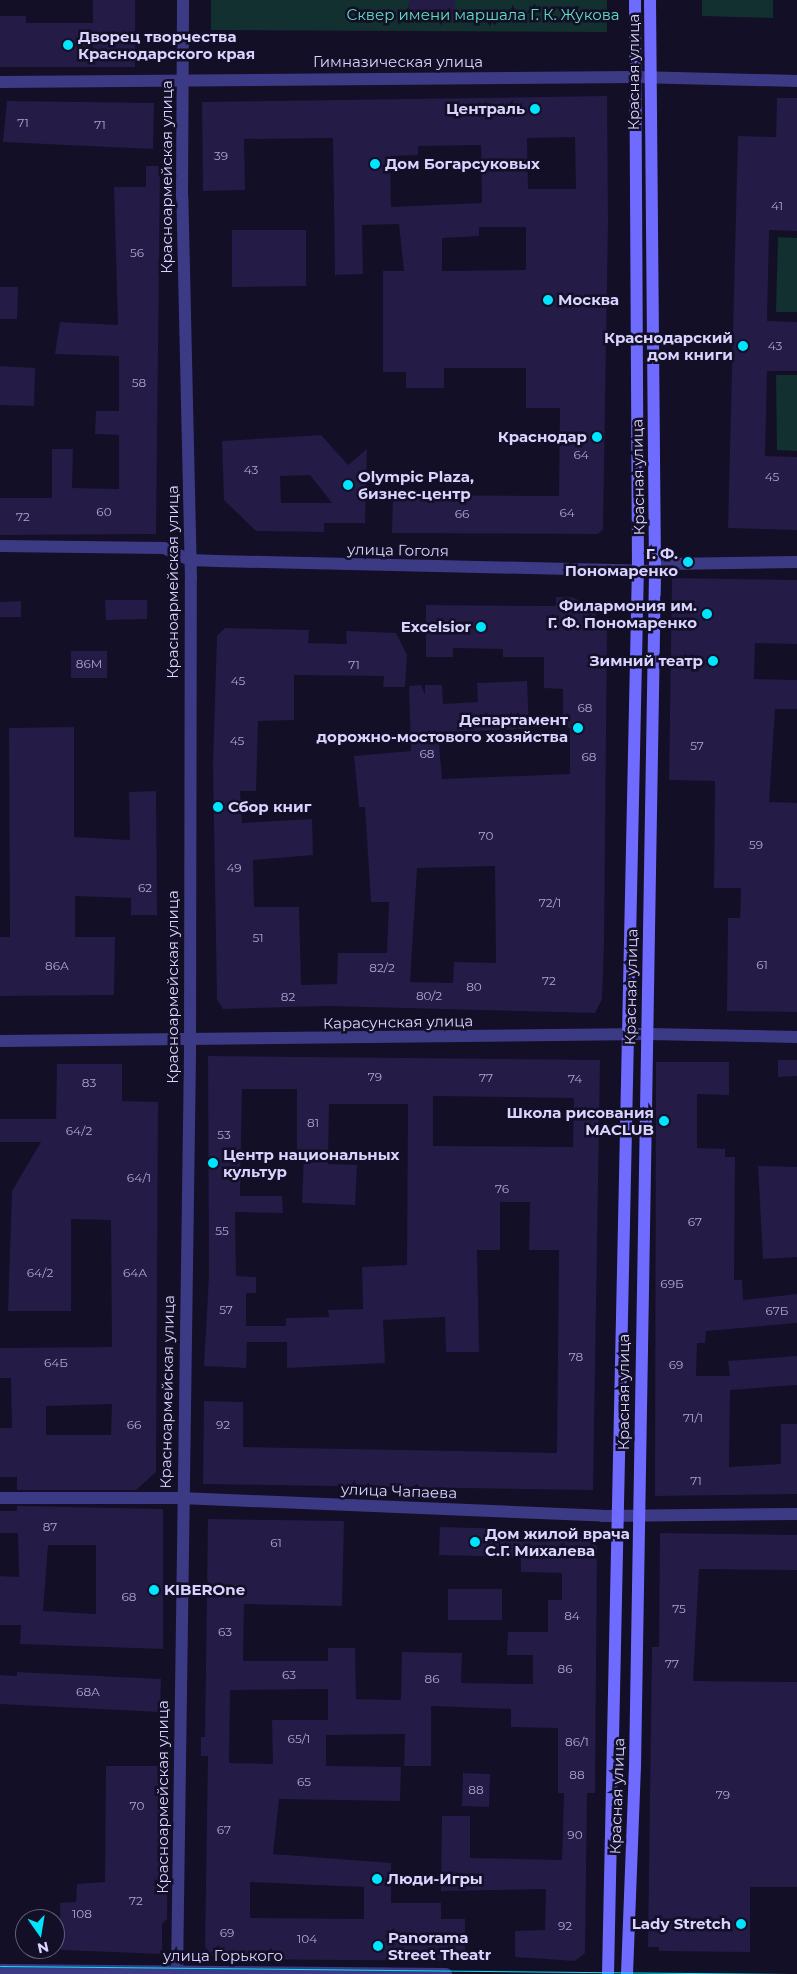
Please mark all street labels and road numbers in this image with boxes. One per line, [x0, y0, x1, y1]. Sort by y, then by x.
street label: Красная улица [625, 14, 643, 130]
street label: Гимназическая улица [313, 53, 483, 71]
street label: Красноармейская улица [158, 80, 176, 274]
street label: Красная улица [628, 419, 648, 535]
street label: Красноармейская улица [164, 485, 182, 679]
street label: улица Гоголя [347, 540, 449, 560]
street label: Красноармейская улица [164, 890, 182, 1084]
street label: Красная улица [621, 929, 641, 1045]
street label: Карасунская улица [323, 1012, 473, 1032]
street label: Красноармейская улица [156, 1295, 178, 1489]
street label: Красная улица [615, 1334, 633, 1450]
street label: улица Чапаева [341, 1480, 457, 1502]
street label: Красноармейская улица [154, 1700, 172, 1894]
street label: Красная улица [606, 1737, 628, 1855]
street label: улица Горького [163, 1947, 283, 1965]

